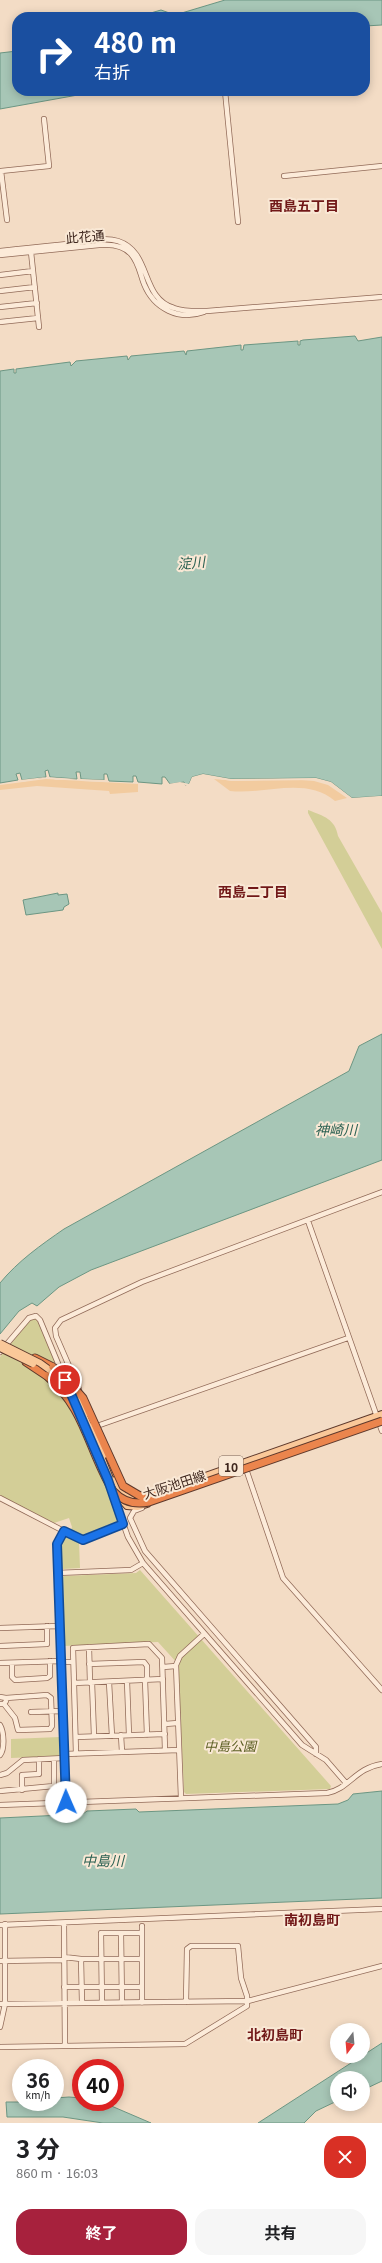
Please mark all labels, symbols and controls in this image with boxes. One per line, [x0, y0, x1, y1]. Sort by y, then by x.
text: 480 m [94, 21, 177, 61]
icon: right [28, 28, 80, 80]
text: 右折 [94, 58, 130, 84]
district label: 酉島五丁目 [269, 195, 339, 215]
street label: 此花通 [65, 225, 105, 247]
water label: 淀川 [176, 551, 208, 573]
district label: 西島二丁目 [218, 881, 288, 901]
water label: 神崎川 [315, 1119, 359, 1139]
pin [48, 1363, 82, 1397]
icon: arrive [54, 1369, 76, 1391]
road number: 10 [219, 1456, 243, 1476]
street label: 大阪池田線 [140, 1465, 208, 1503]
park label: 中島公園 [204, 1736, 258, 1755]
position arrow [45, 1781, 87, 1823]
water label: 中島川 [82, 1850, 126, 1870]
district label: 南初島町 [284, 1909, 340, 1929]
north arrow [330, 2023, 370, 2063]
map controls [330, 2023, 370, 2111]
district label: 北初島町 [247, 2024, 303, 2044]
speed limit sign: 40 [72, 2059, 124, 2111]
text: 36 [26, 2065, 50, 2094]
button: sound [330, 2071, 370, 2111]
text: km/h [26, 2087, 50, 2102]
text: 3 分 [16, 2130, 60, 2165]
button: close [324, 2136, 366, 2178]
text: 860 m · 16:03 [16, 2163, 98, 2182]
button: 終了 [16, 2209, 187, 2255]
button: 共有 [195, 2209, 366, 2255]

